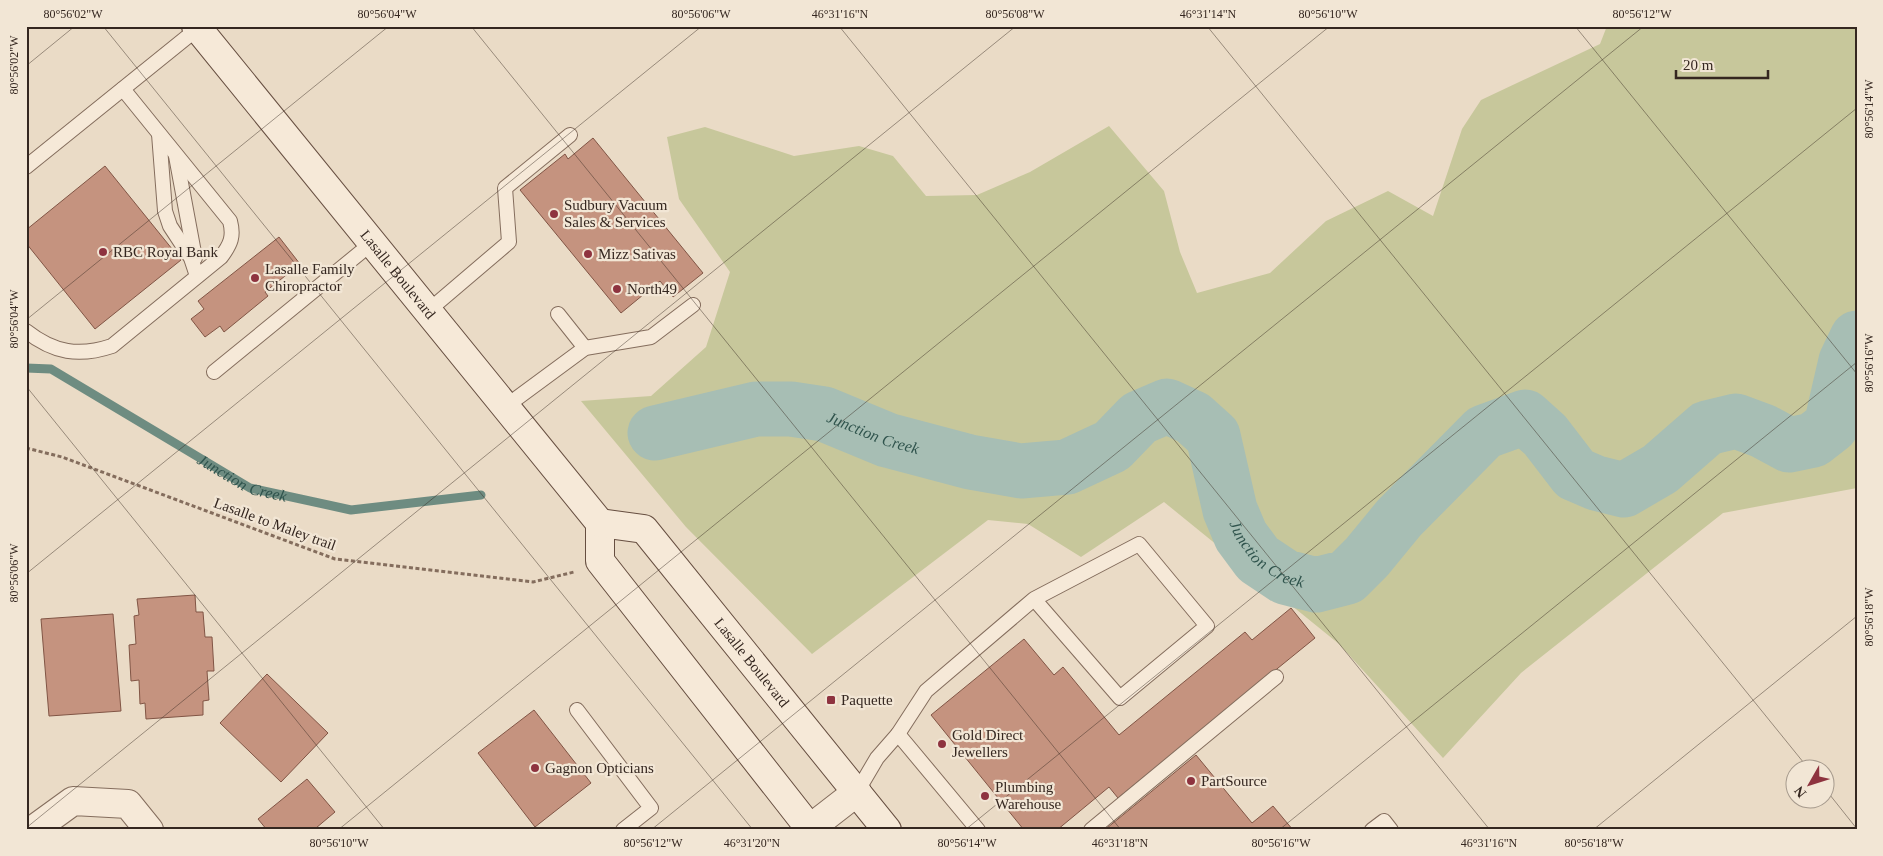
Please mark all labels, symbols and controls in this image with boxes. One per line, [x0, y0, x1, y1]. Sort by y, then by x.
text: 80°56'02"W [43, 7, 103, 21]
text: 80°56'04"W [357, 7, 417, 21]
text: 80°56'06"W [671, 7, 731, 21]
text: 46°31'16"N [812, 7, 869, 21]
text: 80°56'08"W [985, 7, 1045, 21]
text: 46°31'14"N [1180, 7, 1237, 21]
text: 80°56'10"W [1298, 7, 1358, 21]
text: 80°56'12"W [1612, 7, 1672, 21]
text: 80°56'02"W [7, 35, 21, 95]
scale bar [1676, 48, 1768, 80]
text: 20 m [1683, 57, 1714, 73]
text: 80°56'14"W [1862, 79, 1876, 139]
place label: Sudbury Vacuum Sales & Services [564, 197, 668, 230]
marker: Sudbury Vacuum Sales & Services [548, 208, 560, 220]
street label: Lasalle Boulevard [357, 227, 439, 322]
place label: RBC Royal Bank [113, 244, 219, 260]
marker: RBC Royal Bank [97, 246, 109, 258]
place label: Mizz Sativas [598, 246, 676, 262]
marker: Mizz Sativas [582, 248, 594, 260]
place label: Lasalle Family Chiropractor [265, 261, 355, 294]
marker: Lasalle Family Chiropractor [249, 272, 261, 284]
place label: North49 [627, 281, 677, 297]
marker: North49 [611, 283, 623, 295]
text: 80°56'04"W [7, 289, 21, 349]
text: 80°56'16"W [1862, 333, 1876, 393]
water label: Junction Creek [825, 408, 922, 457]
water label: Junction Creek [195, 451, 289, 505]
street label: Lasalle to Maley trail [212, 494, 338, 554]
water label: Junction Creek [1226, 518, 1307, 591]
text: 80°56'06"W [7, 543, 21, 603]
text: 80°56'18"W [1862, 587, 1876, 647]
street label: Lasalle Boulevard [711, 615, 793, 711]
place label: Paquette [841, 692, 893, 708]
marker: Paquette [825, 694, 837, 706]
place label: Gold Direct Jewellers [952, 727, 1024, 760]
marker: Gold Direct Jewellers [936, 738, 948, 750]
north arrow [1786, 758, 1836, 808]
place label: Gagnon Opticians [545, 760, 654, 776]
marker: Gagnon Opticians [529, 762, 541, 774]
place label: PartSource [1201, 773, 1267, 789]
marker: PartSource [1185, 775, 1197, 787]
place label: Plumbing Warehouse [995, 779, 1062, 812]
text: N [1791, 783, 1809, 801]
marker: Plumbing Warehouse [979, 790, 991, 802]
text: 80°56'10"W [309, 836, 369, 850]
text: 80°56'12"W [623, 836, 683, 850]
text: 46°31'20"N [724, 836, 781, 850]
text: 80°56'14"W [937, 836, 997, 850]
text: 46°31'18"N [1092, 836, 1149, 850]
text: 80°56'16"W [1251, 836, 1311, 850]
text: 46°31'16"N [1461, 836, 1518, 850]
text: 80°56'18"W [1564, 836, 1624, 850]

